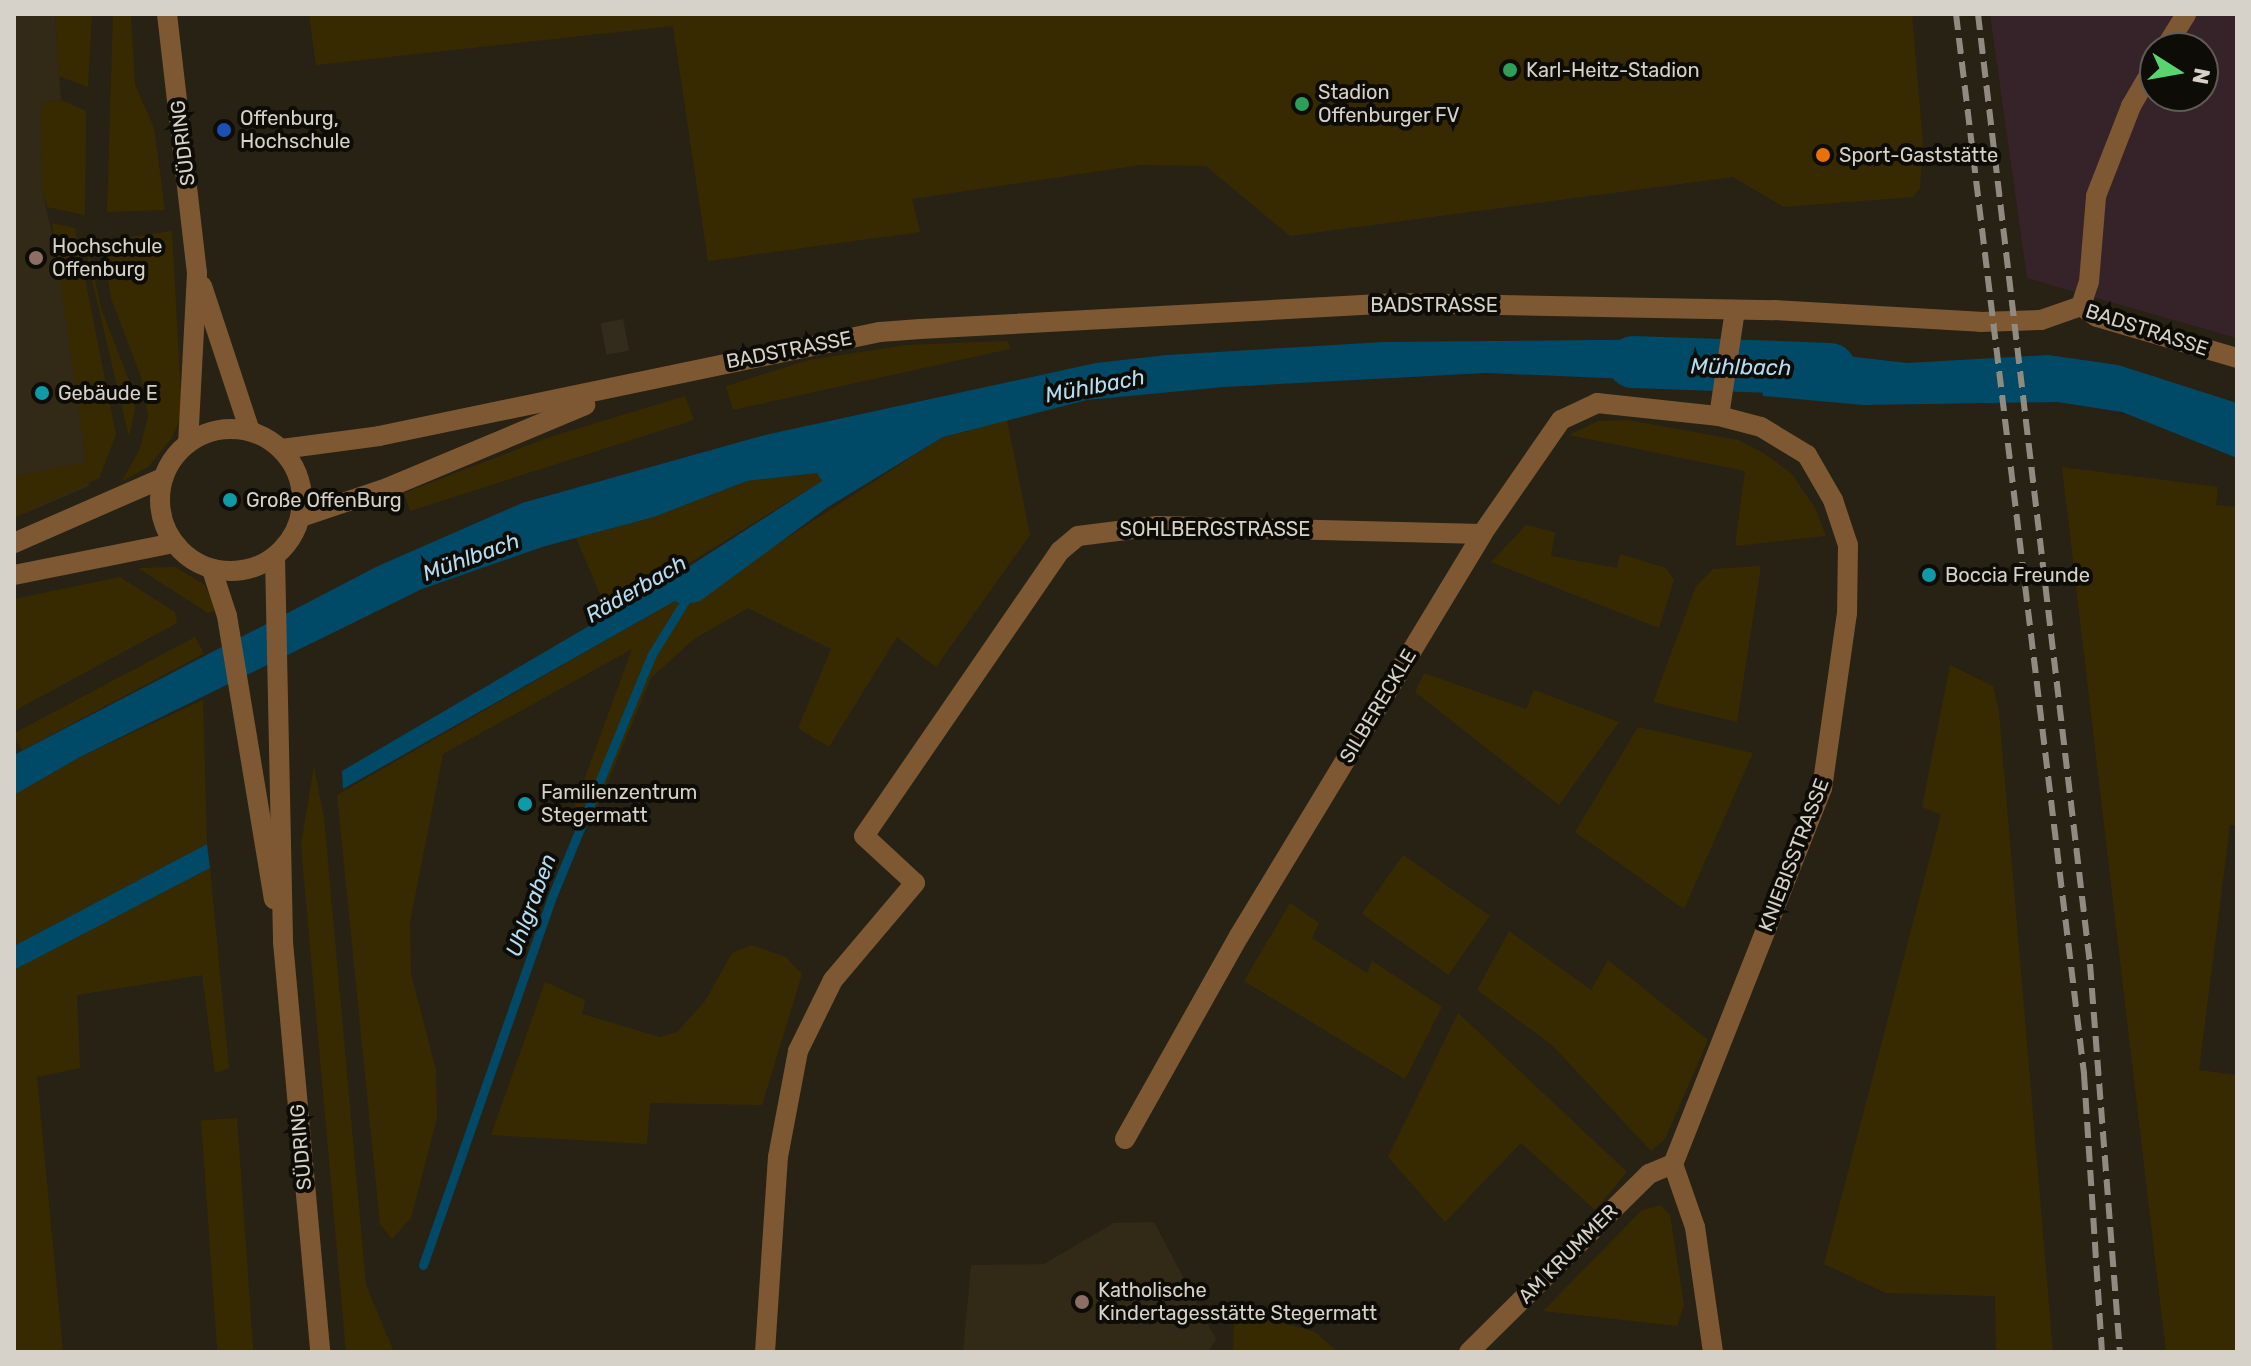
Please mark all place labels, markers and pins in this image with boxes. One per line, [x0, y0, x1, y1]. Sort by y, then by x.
place label: Karl-Heitz-Stadion [1526, 58, 1700, 82]
marker: Karl-Heitz-Stadion [1501, 61, 1519, 79]
place label: Stadion Offenburger FV [1318, 80, 1460, 127]
marker: Stadion Offenburger FV [1293, 95, 1311, 113]
place label: Offenburg, Hochschule [240, 106, 350, 153]
marker: Offenburg, Hochschule [215, 121, 233, 139]
place label: Sport-Gaststätte [1839, 143, 1998, 167]
marker: Sport-Gaststätte [1814, 146, 1832, 164]
place label: Hochschule Offenburg [52, 234, 162, 281]
marker: Hochschule Offenburg [27, 249, 45, 267]
place label: Gebäude E [58, 381, 158, 405]
marker: Gebäude E [33, 384, 51, 402]
place label: Große OffenBurg [246, 488, 402, 512]
marker: Große OffenBurg [221, 491, 239, 509]
place label: Boccia Freunde [1945, 563, 2090, 587]
marker: Boccia Freunde [1920, 566, 1938, 584]
place label: Familienzentrum Stegermatt [541, 780, 697, 827]
marker: Familienzentrum Stegermatt [516, 795, 534, 813]
place label: Katholische Kindertagesstätte Stegermatt [1098, 1278, 1377, 1325]
marker: Katholische Kindertagesstätte Stegermatt [1073, 1293, 1091, 1311]

